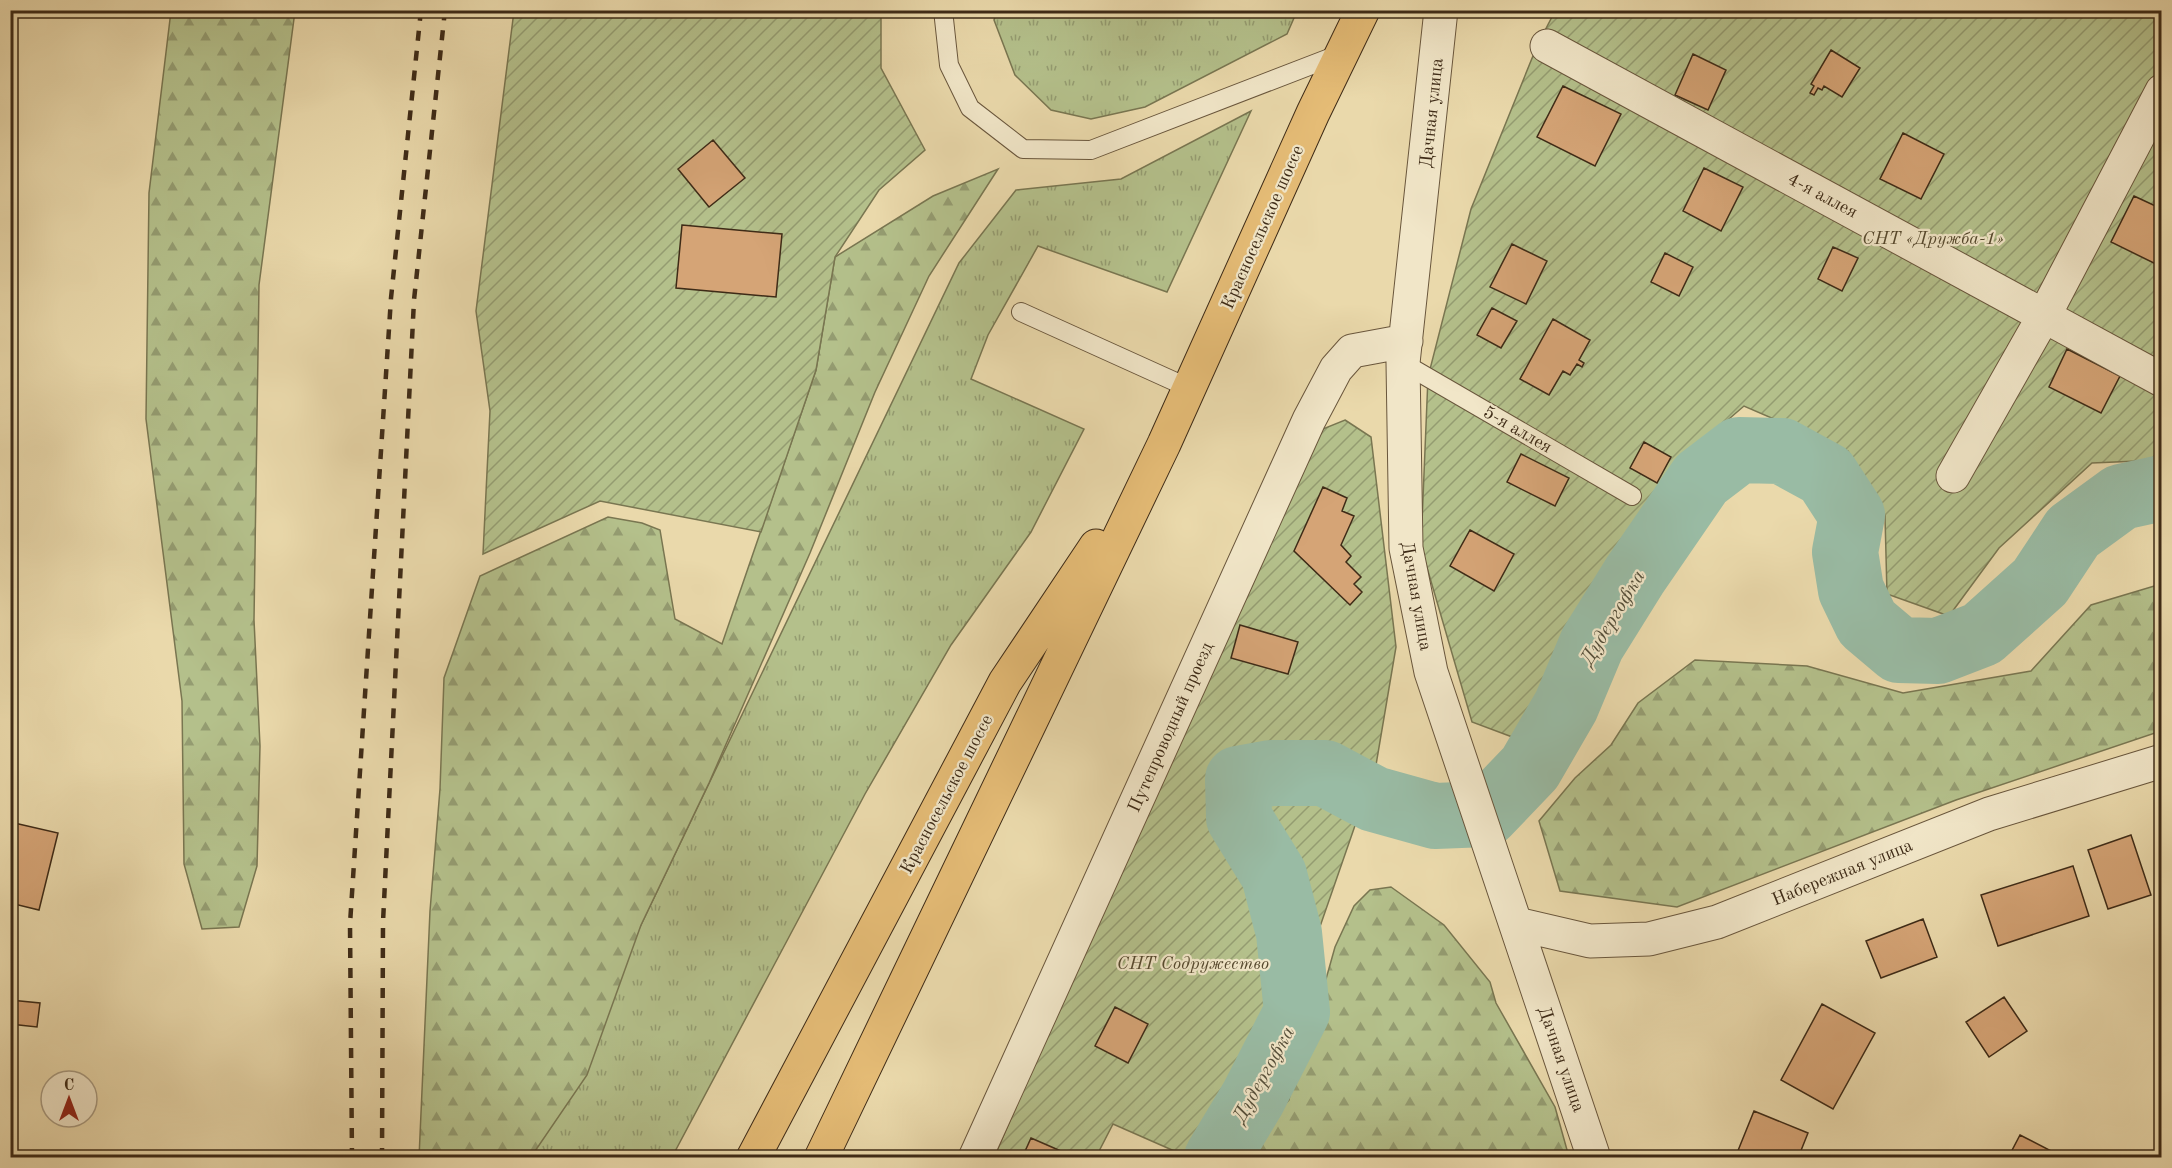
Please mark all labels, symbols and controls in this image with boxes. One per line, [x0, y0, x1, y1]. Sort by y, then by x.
street label: Дачная улица [1417, 57, 1447, 169]
street label: Красносельское шоссе [1219, 143, 1307, 312]
street label: 4-я аллея [1785, 170, 1860, 222]
park label: СНТ «Дружба-1» [1862, 230, 2004, 248]
street label: 5-я аллея [1480, 403, 1555, 457]
street label: Дачная улица [1398, 540, 1434, 652]
water label: Дудергофка [1576, 567, 1650, 672]
street label: Путепроводный проезд [1125, 640, 1217, 815]
street label: Красносельское шоссе [897, 712, 996, 877]
street label: Набережная улица [1769, 836, 1915, 909]
park label: СНТ Содружество [1117, 955, 1269, 973]
street label: Дачная улица [1535, 1004, 1588, 1115]
water label: Дудергофка [1229, 1023, 1300, 1129]
north arrow [39, 1069, 99, 1129]
text: С [64, 1078, 74, 1094]

